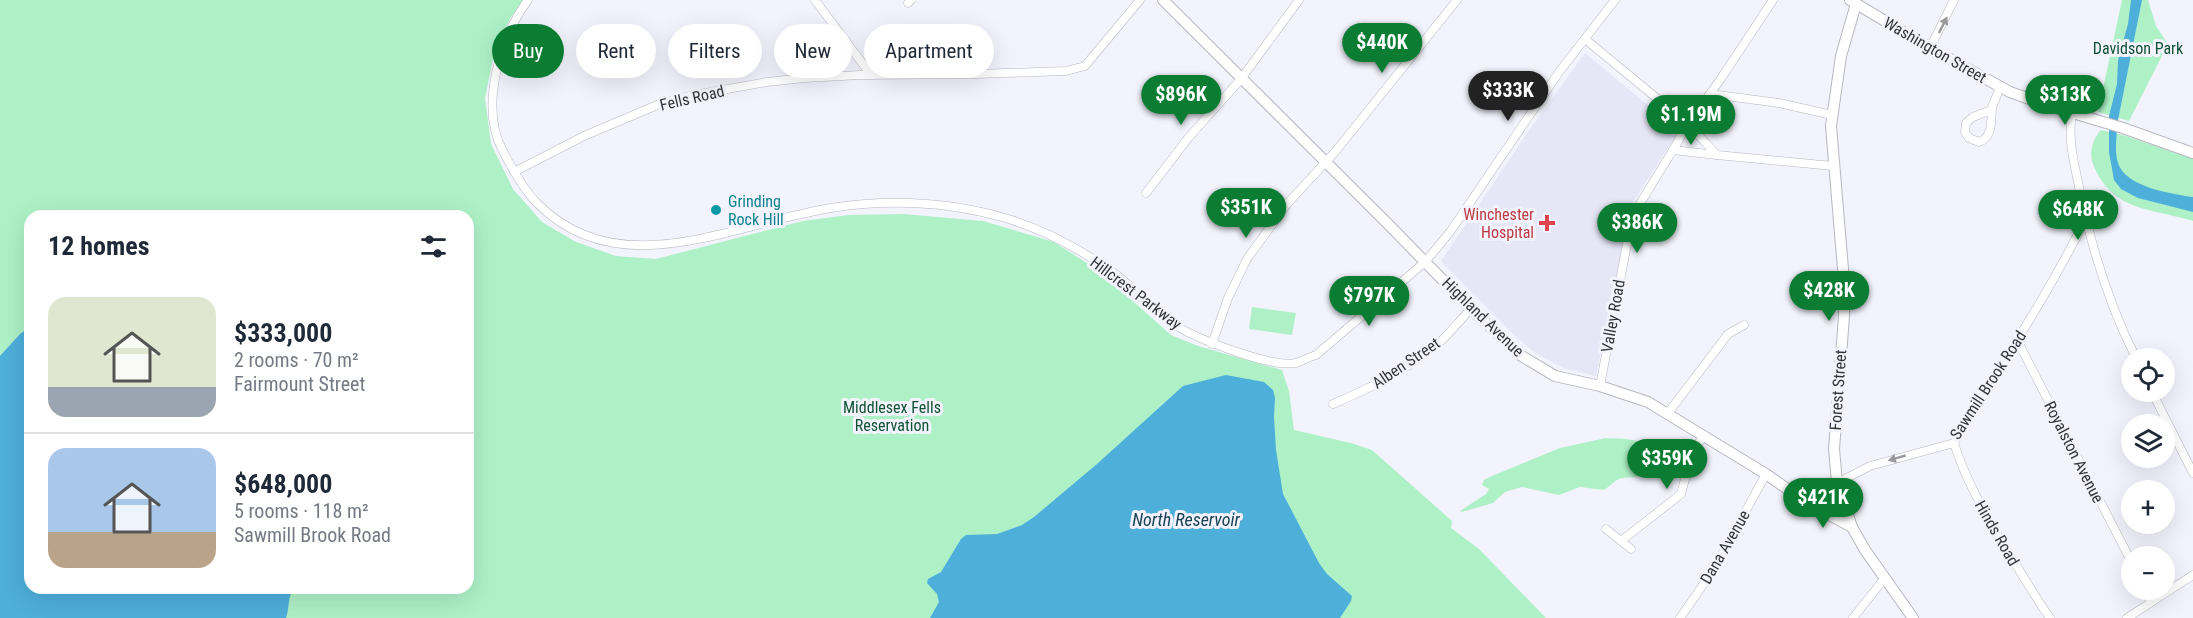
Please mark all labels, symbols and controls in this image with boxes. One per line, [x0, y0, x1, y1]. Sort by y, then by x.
street label: Washington Street [1880, 13, 1990, 87]
one-way arrow [1938, 16, 1948, 33]
pin: $440K [1340, 23, 1424, 74]
chip: Buy [492, 24, 564, 78]
chip: Rent [576, 24, 656, 78]
chip: Filters [668, 24, 762, 78]
chip: New [774, 24, 852, 78]
chip: Apartment [864, 24, 994, 78]
text: $440K [1356, 30, 1408, 54]
park label: Davidson Park [2093, 39, 2184, 58]
pin: $333K [1466, 71, 1550, 122]
pin: $896K [1139, 75, 1223, 126]
pin: $313K [2023, 75, 2107, 126]
text: $333K [1482, 78, 1534, 102]
street label: Fells Road [658, 81, 726, 115]
text: $896K [1155, 82, 1207, 106]
text: $313K [2039, 82, 2091, 106]
pin: $1.19M [1642, 95, 1740, 146]
text: $1.19M [1660, 102, 1722, 126]
pin: $351K [1204, 188, 1288, 239]
pin: $648K [2036, 190, 2120, 241]
place label: Grinding Rock Hill [728, 192, 784, 229]
text: $351K [1220, 195, 1272, 219]
text: $648K [2052, 197, 2104, 221]
marker: Grinding Rock Hill [709, 203, 723, 217]
pin: $386K [1595, 203, 1679, 254]
place label: Winchester Hospital [1463, 205, 1534, 242]
text: $386K [1611, 210, 1663, 234]
marker: Winchester Hospital [1538, 214, 1556, 232]
icon: filters [417, 230, 450, 263]
text: 12 homes [48, 231, 150, 261]
street label: Hillcrest Parkway [1087, 252, 1186, 334]
pin: $428K [1787, 271, 1871, 322]
street label: Highland Avenue [1438, 273, 1528, 361]
pin: $797K [1327, 276, 1411, 327]
street label: Valley Road [1597, 278, 1629, 354]
text: $428K [1803, 278, 1855, 302]
text: $797K [1343, 283, 1395, 307]
text: $333,000 [234, 318, 332, 348]
icon: home [96, 321, 168, 393]
street label: Sawmill Brook Road [1946, 327, 2030, 443]
street label: Alben Street [1369, 333, 1444, 392]
text: 2 rooms · 70 m² [234, 348, 359, 372]
map controls [2121, 348, 2175, 600]
button: locate [2121, 348, 2175, 402]
street label: Forest Street [1826, 349, 1850, 431]
text: Fairmount Street [234, 372, 365, 396]
park label: Middlesex Fells Reservation [843, 398, 941, 435]
street label: Royalston Avenue [2040, 398, 2108, 506]
button: layers [2121, 414, 2175, 468]
pin: $359K [1625, 439, 1709, 490]
text: $359K [1641, 446, 1693, 470]
one-way arrow [1888, 453, 1907, 463]
text: $648,000 [234, 469, 332, 499]
icon: home [96, 472, 168, 544]
pin: $421K [1781, 478, 1865, 529]
button: + [2121, 480, 2175, 534]
text: $421K [1797, 485, 1849, 509]
street label: Hinds Road [1971, 497, 2023, 569]
text: 5 rooms · 118 m² [234, 499, 369, 523]
street label: Dana Avenue [1696, 507, 1754, 587]
water label: North Reservoir [1132, 509, 1240, 530]
text: Sawmill Brook Road [234, 523, 391, 547]
button: − [2121, 546, 2175, 600]

